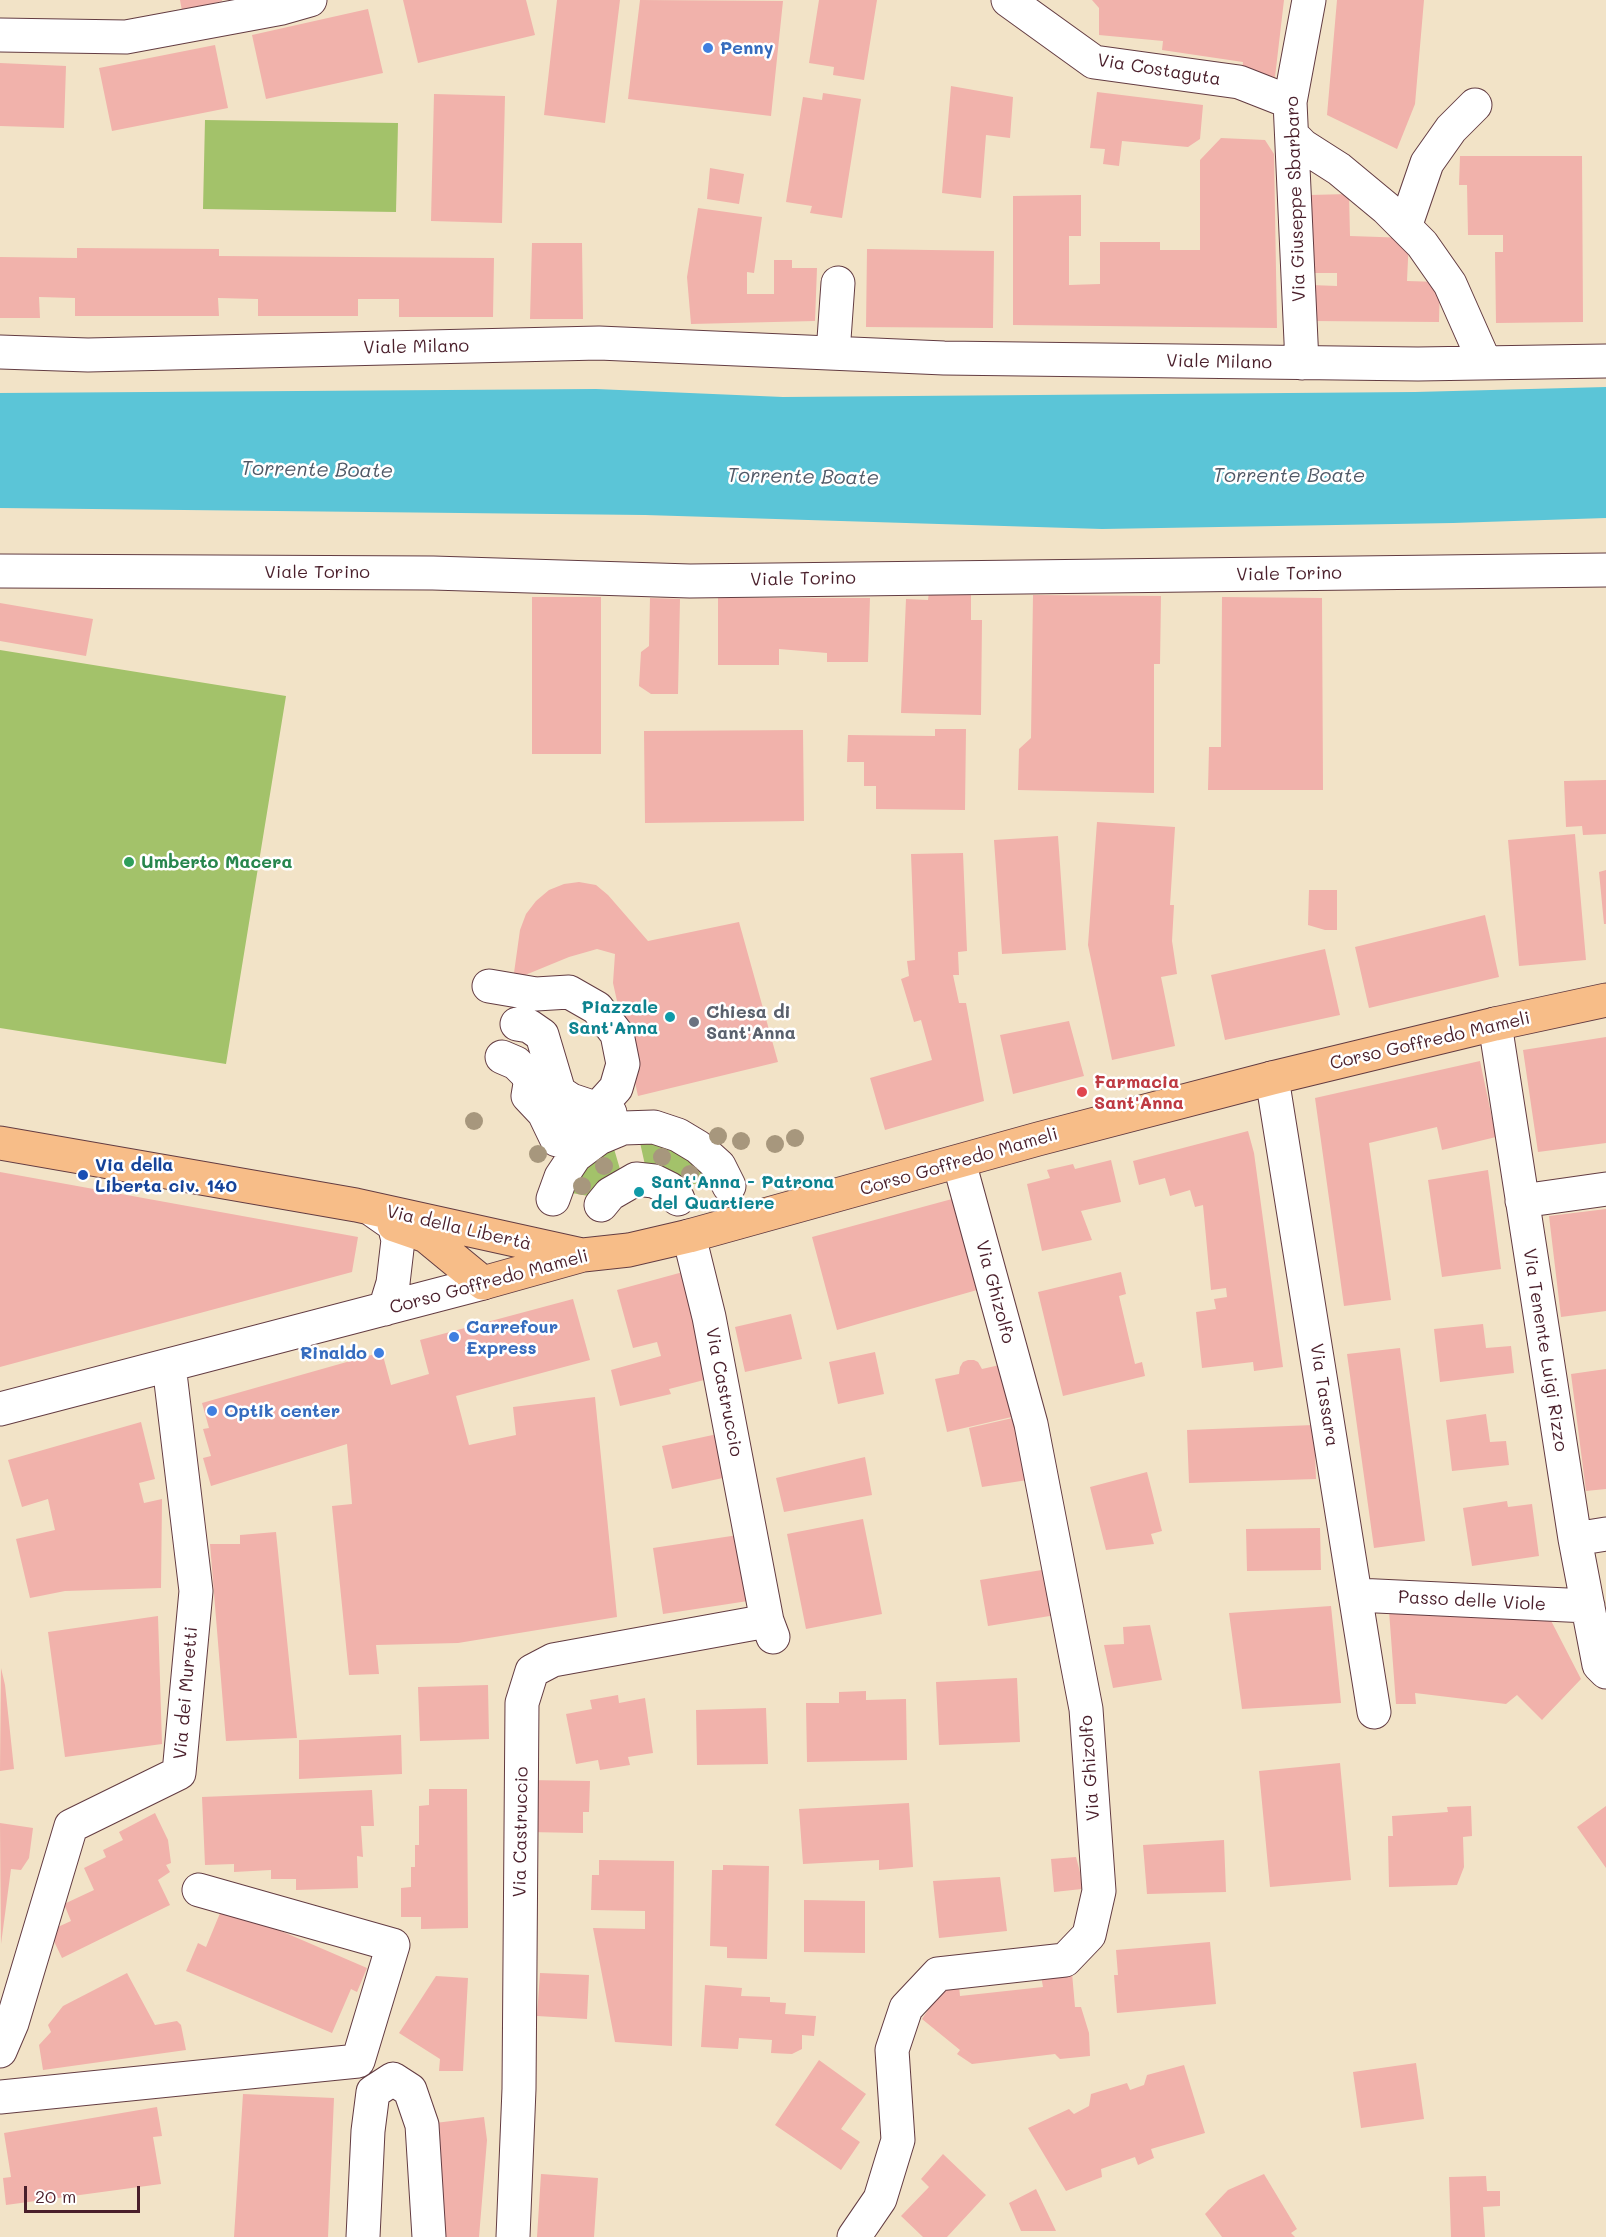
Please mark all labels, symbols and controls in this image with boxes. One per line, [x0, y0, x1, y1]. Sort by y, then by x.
place label: Penny [720, 37, 773, 59]
marker: Penny [701, 41, 715, 55]
street label: Via Costaguta [1096, 50, 1222, 90]
street label: Via Giuseppe Sbarbaro [1282, 96, 1310, 302]
street label: Viale Milano [363, 335, 469, 359]
street label: Viale Milano [1166, 350, 1272, 374]
water label: Torrente Boate [241, 457, 393, 483]
water label: Torrente Boate [727, 464, 879, 490]
water label: Torrente Boate [1213, 464, 1365, 488]
street label: Viale Torino [264, 561, 370, 583]
street label: Viale Torino [1236, 562, 1342, 586]
street label: Viale Torino [750, 567, 856, 591]
place label: Umberto Macera [141, 851, 292, 873]
marker: Umberto Macera [122, 855, 136, 869]
place label: Piazzale Sant'Anna [568, 996, 658, 1038]
place label: Chiesa di Sant'Anna [706, 1001, 796, 1044]
street label: Corso Goffredo Mameli [1328, 1007, 1532, 1075]
marker: Piazzale Sant'Anna [663, 1010, 677, 1024]
marker: Chiesa di Sant'Anna [687, 1015, 701, 1029]
place label: Farmacia Sant'Anna [1094, 1071, 1184, 1114]
marker: Farmacia Sant'Anna [1075, 1085, 1089, 1099]
street label: Corso Goffredo Mameli [858, 1123, 1060, 1201]
place label: Via della Liberta civ. 140 [95, 1154, 237, 1196]
marker: Via della Liberta civ. 140 [76, 1168, 90, 1182]
place label: Sant'Anna - Patrona del Quartiere [651, 1171, 834, 1214]
marker: Sant'Anna - Patrona del Quartiere [632, 1185, 646, 1199]
street label: Via della Libertà [384, 1201, 534, 1255]
street label: Via Ghizolfo [971, 1238, 1019, 1346]
street label: Corso Goffredo Mameli [387, 1245, 591, 1319]
street label: Via Tenente Luigi Rizzo [1518, 1247, 1572, 1453]
place label: Carrefour Express [466, 1316, 558, 1358]
street label: Via Castruccio [701, 1326, 747, 1458]
marker: Carrefour Express [447, 1330, 461, 1344]
place label: Rinaldo [300, 1342, 367, 1364]
street label: Via Tassara [1305, 1342, 1343, 1448]
marker: Rinaldo [372, 1346, 386, 1360]
place label: Optik center [224, 1400, 340, 1422]
marker: Optik center [205, 1404, 219, 1418]
street label: Passo delle Viole [1398, 1586, 1546, 1616]
street label: Via dei Muretti [169, 1626, 203, 1760]
street label: Via Ghizolfo [1076, 1714, 1104, 1822]
street label: Via Castruccio [509, 1766, 533, 1898]
scale bar [27, 2174, 142, 2212]
text: 20 m [35, 2184, 76, 2208]

